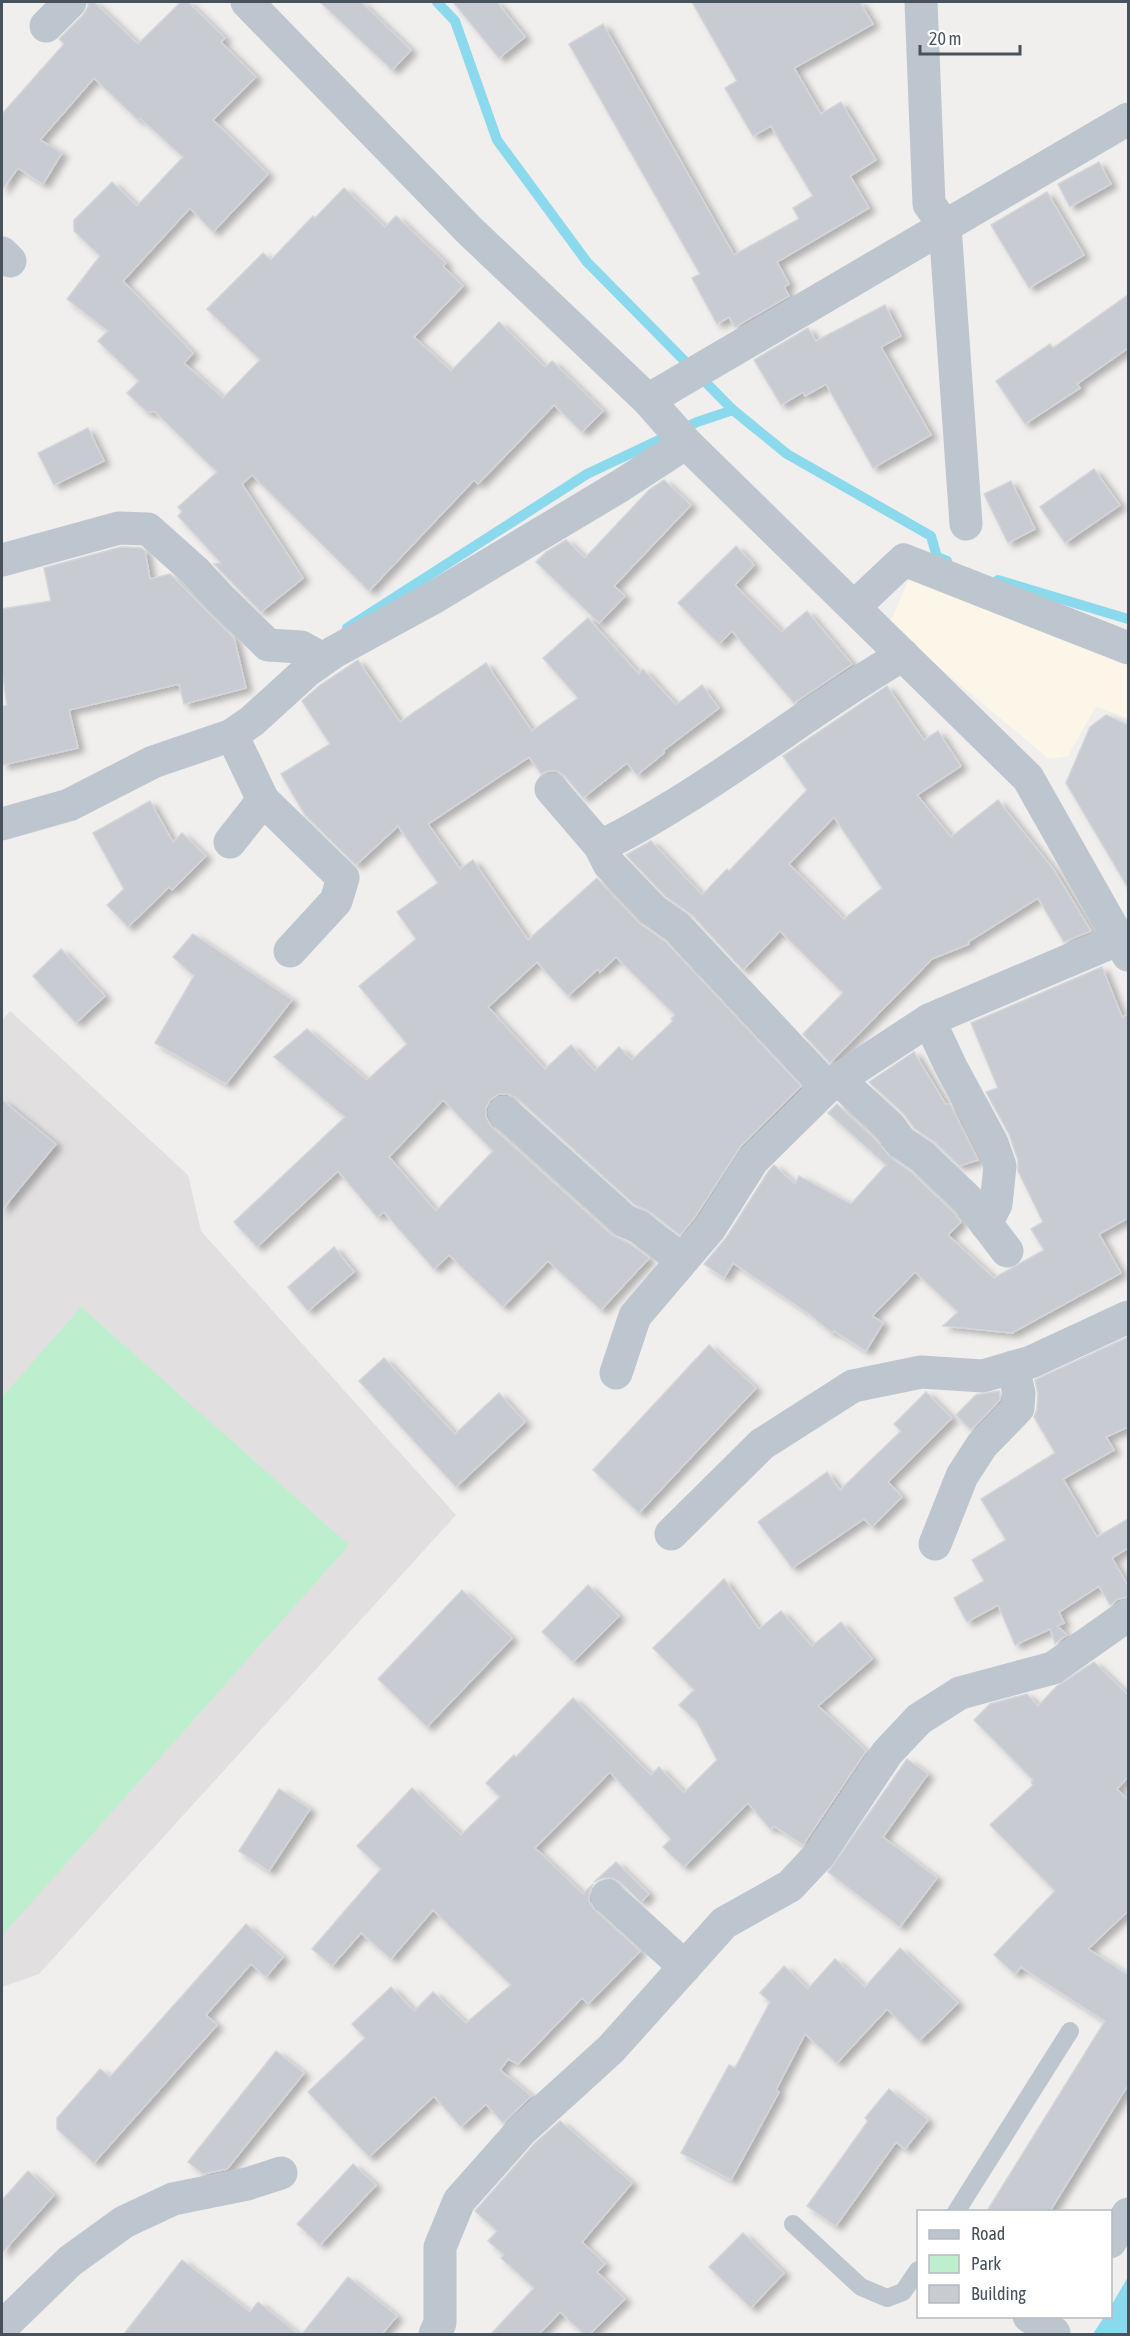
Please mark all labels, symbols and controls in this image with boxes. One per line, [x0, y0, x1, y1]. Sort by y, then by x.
scale bar [920, 18, 1020, 56]
text: 20 m [929, 28, 961, 49]
legend [917, 2210, 1112, 2318]
text: Road [971, 2223, 1005, 2244]
text: Park [971, 2253, 1001, 2274]
text: Building [971, 2283, 1026, 2304]

